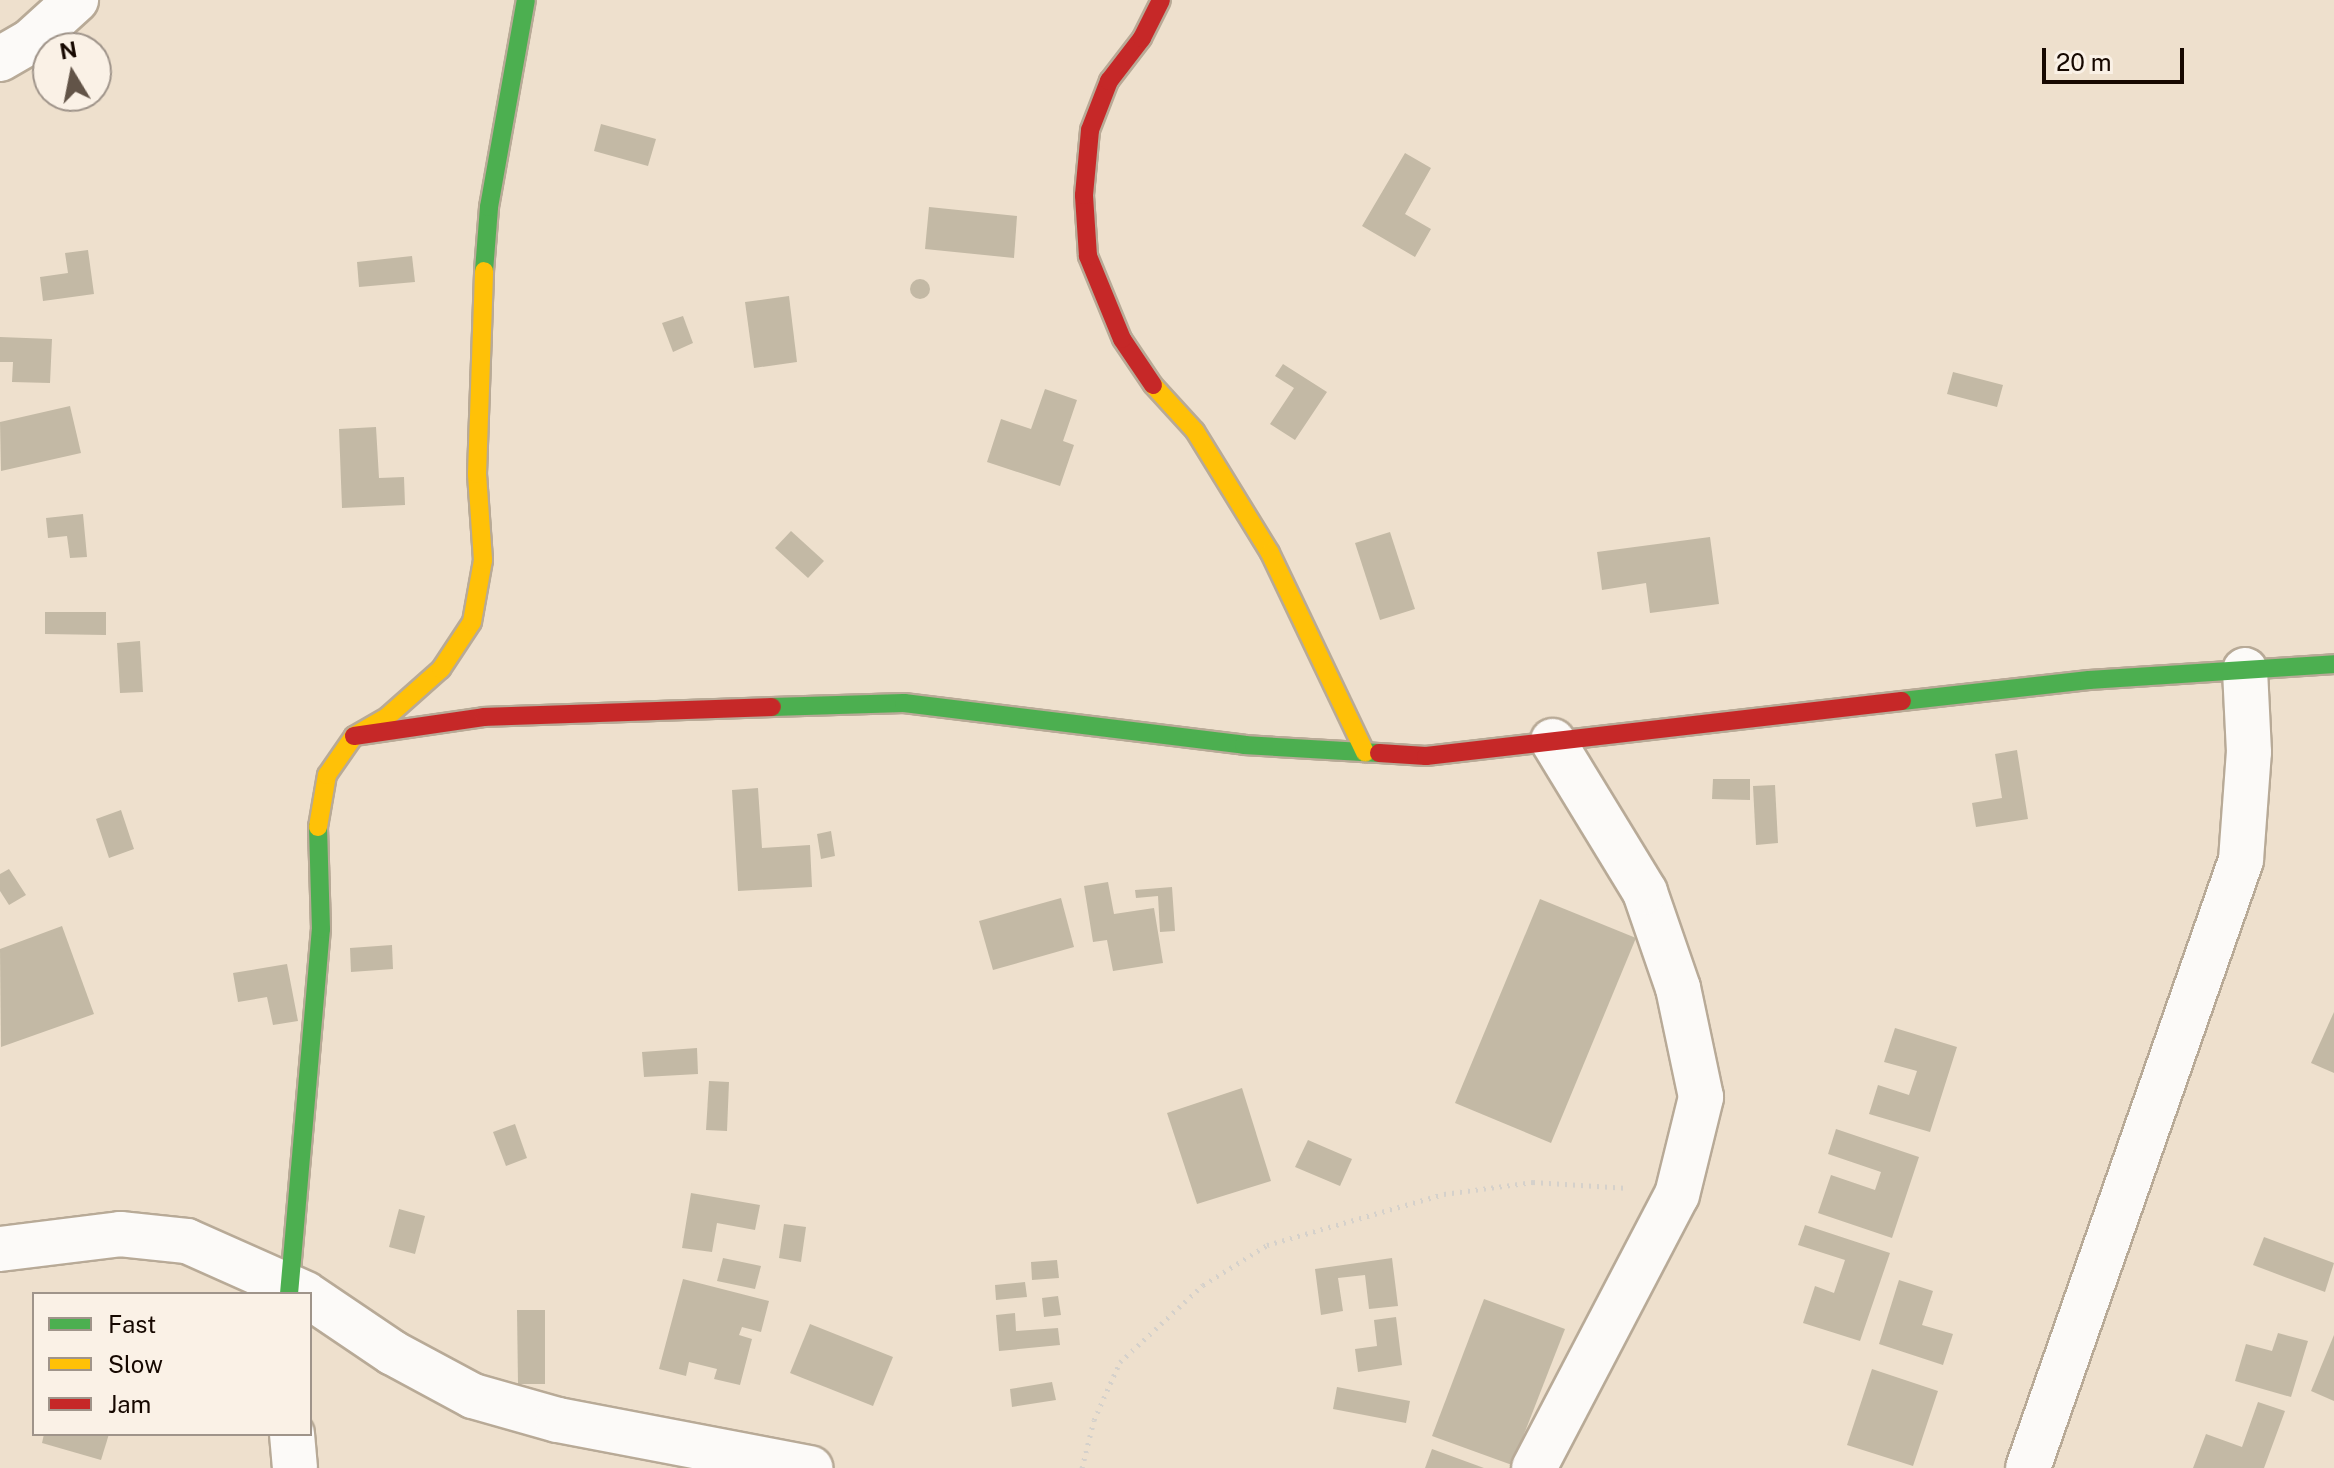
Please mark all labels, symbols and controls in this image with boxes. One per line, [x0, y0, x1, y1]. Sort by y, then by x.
north arrow [32, 32, 112, 112]
scale bar [2046, 32, 2188, 82]
text: N [57, 36, 79, 65]
text: 20 m [2056, 48, 2112, 76]
legend [32, 1292, 312, 1436]
text: Fast [108, 1310, 156, 1338]
text: Slow [108, 1350, 163, 1378]
text: Jam [108, 1390, 151, 1418]

